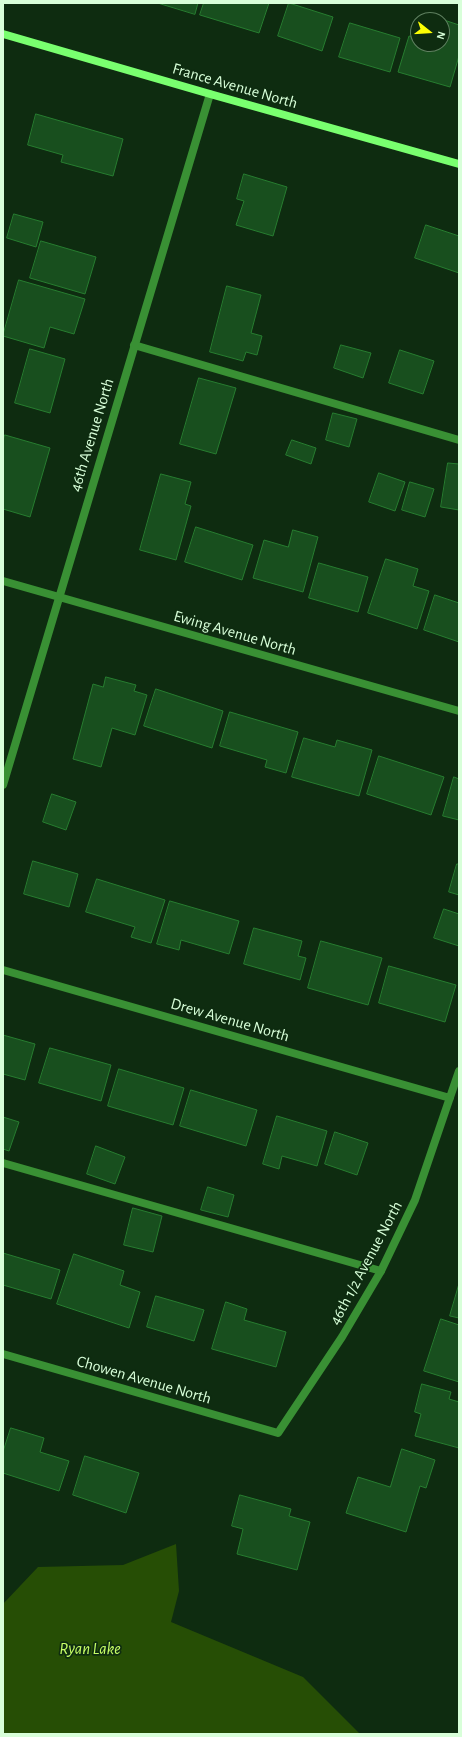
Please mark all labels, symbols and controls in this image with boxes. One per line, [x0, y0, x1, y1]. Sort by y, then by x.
north arrow [410, 12, 450, 52]
text: N [435, 30, 447, 41]
street label: France Avenue North [170, 59, 300, 113]
street label: 46th Avenue North [66, 376, 118, 494]
street label: Ewing Avenue North [171, 606, 299, 660]
street label: Drew Avenue North [168, 994, 292, 1046]
street label: 46th 1/2 Avenue North [325, 1198, 407, 1328]
street label: Chowen Avenue North [74, 1352, 214, 1408]
water label: Ryan Lake [59, 1639, 121, 1659]

